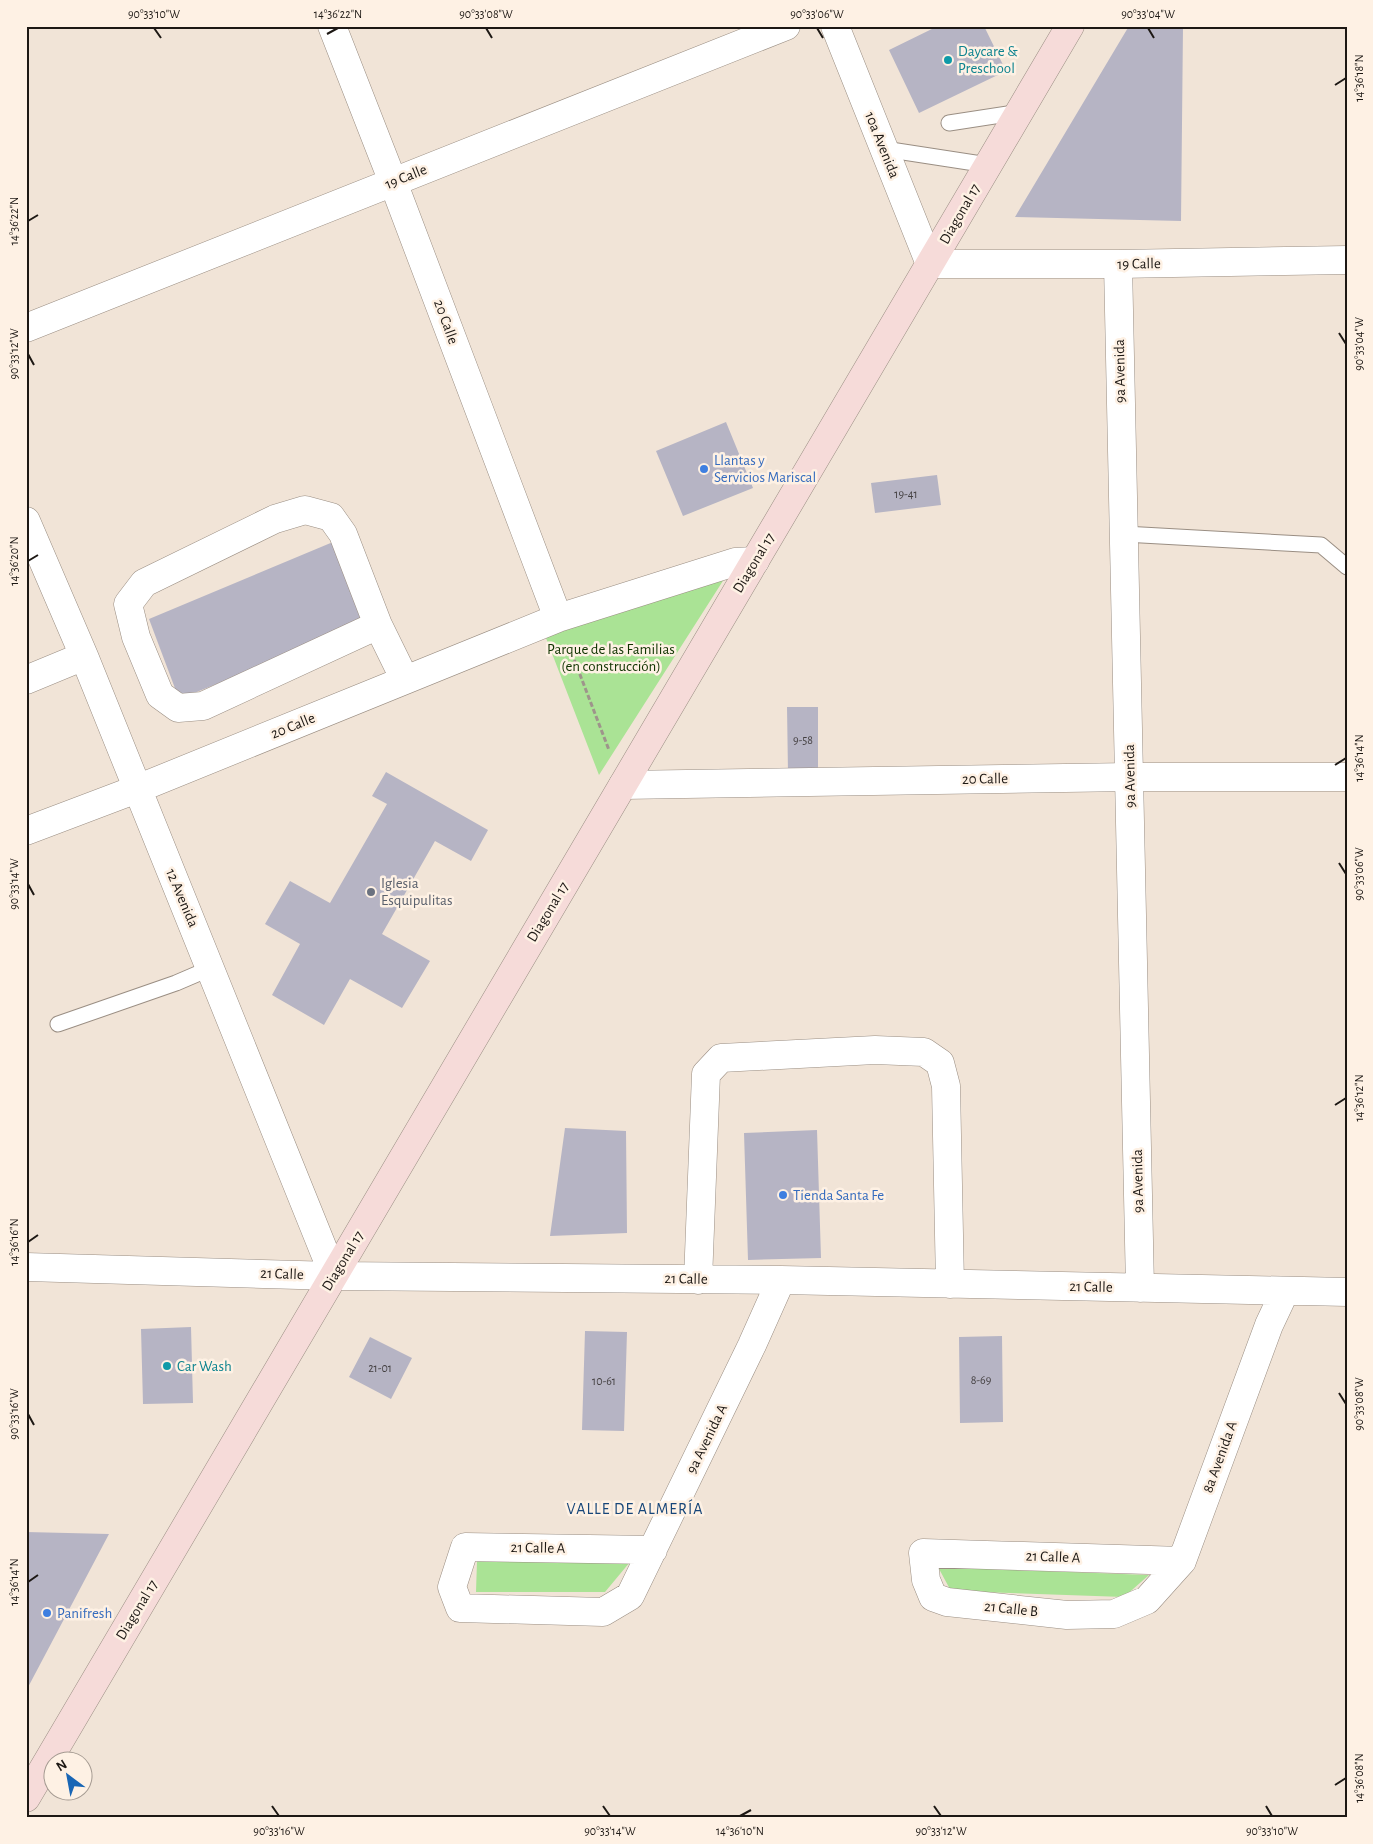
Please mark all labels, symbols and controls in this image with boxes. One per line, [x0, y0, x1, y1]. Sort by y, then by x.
text: 90°33'10"W [128, 8, 180, 20]
text: 14°36'22"N [314, 8, 362, 20]
text: 90°33'08"W [459, 8, 513, 20]
text: 90°33'06"W [790, 8, 844, 20]
text: 90°33'04"W [1121, 8, 1175, 20]
place label: Daycare & Preschool [958, 44, 1018, 76]
marker: Daycare & Preschool [942, 54, 954, 66]
text: 14°36'18"N [1353, 54, 1365, 102]
street label: 10a Avenida [862, 110, 902, 180]
street label: 19 Calle [383, 162, 429, 192]
street label: Diagonal 17 [937, 181, 983, 247]
text: 14°36'22"N [8, 197, 20, 245]
street label: 19 Calle [1117, 256, 1161, 272]
street label: 20 Calle [431, 298, 461, 346]
text: 90°33'04"W [1353, 317, 1365, 371]
text: 90°33'12"W [8, 328, 20, 380]
street label: 9a Avenida [1112, 339, 1128, 403]
place label: Llantas y Servicios Mariscal [714, 453, 816, 485]
marker: Llantas y Servicios Mariscal [698, 463, 710, 475]
house number: 19-41 [894, 488, 918, 500]
street label: Diagonal 17 [730, 530, 778, 596]
text: 14°36'20"N [8, 536, 20, 586]
park label: Parque de las Familias (en construcción) [547, 642, 675, 674]
street label: 20 Calle [269, 710, 317, 742]
house number: 9-58 [793, 734, 813, 746]
text: 14°36'14"N [1353, 734, 1365, 782]
street label: 9a Avenida [1122, 744, 1138, 808]
street label: 20 Calle [962, 771, 1008, 787]
text: 90°33'06"W [1353, 847, 1365, 901]
text: 90°33'14"W [8, 858, 20, 910]
street label: 12 Avenida [163, 867, 201, 930]
place label: Iglesia Esquipulitas [381, 876, 453, 908]
street label: Diagonal 17 [524, 879, 572, 945]
marker: Iglesia Esquipulitas [365, 886, 377, 898]
text: 14°36'12"N [1353, 1074, 1365, 1122]
street label: 9a Avenida [1130, 1149, 1146, 1213]
place label: Tienda Santa Fe [793, 1188, 884, 1203]
marker: Tienda Santa Fe [777, 1189, 789, 1201]
text: 14°36'16"N [8, 1218, 20, 1266]
street label: Diagonal 17 [319, 1228, 367, 1294]
street label: 21 Calle [260, 1266, 304, 1282]
street label: 21 Calle [664, 1271, 708, 1287]
street label: 21 Calle [1069, 1279, 1113, 1295]
place label: Car Wash [177, 1359, 232, 1374]
marker: Car Wash [161, 1360, 173, 1372]
house number: 21-01 [368, 1362, 392, 1374]
house number: 8-69 [971, 1374, 992, 1386]
house number: 10-61 [592, 1375, 616, 1387]
text: 90°33'08"W [1353, 1377, 1365, 1431]
text: 90°33'16"W [8, 1388, 20, 1440]
street label: 9a Avenida A [684, 1402, 730, 1476]
street label: 8a Avenida A [1200, 1419, 1240, 1495]
district label: VALLE DE ALMERÍA [567, 1499, 703, 1517]
street label: 21 Calle A [511, 1540, 566, 1556]
street label: 21 Calle A [1025, 1549, 1081, 1565]
text: 14°36'14"N [8, 1558, 20, 1606]
street label: Diagonal 17 [113, 1577, 161, 1643]
street label: 21 Calle B [983, 1599, 1039, 1619]
place label: Panifresh [57, 1606, 112, 1621]
marker: Panifresh [41, 1607, 53, 1619]
north arrow [42, 1752, 92, 1802]
text: 14°36'08"N [1353, 1753, 1365, 1803]
text: N [54, 1757, 69, 1774]
text: 90°33'16"W [253, 1825, 305, 1837]
text: 90°33'14"W [584, 1825, 636, 1837]
text: 14°36'10"N [716, 1825, 764, 1837]
text: 90°33'12"W [915, 1825, 967, 1837]
text: 90°33'10"W [1246, 1825, 1298, 1837]

